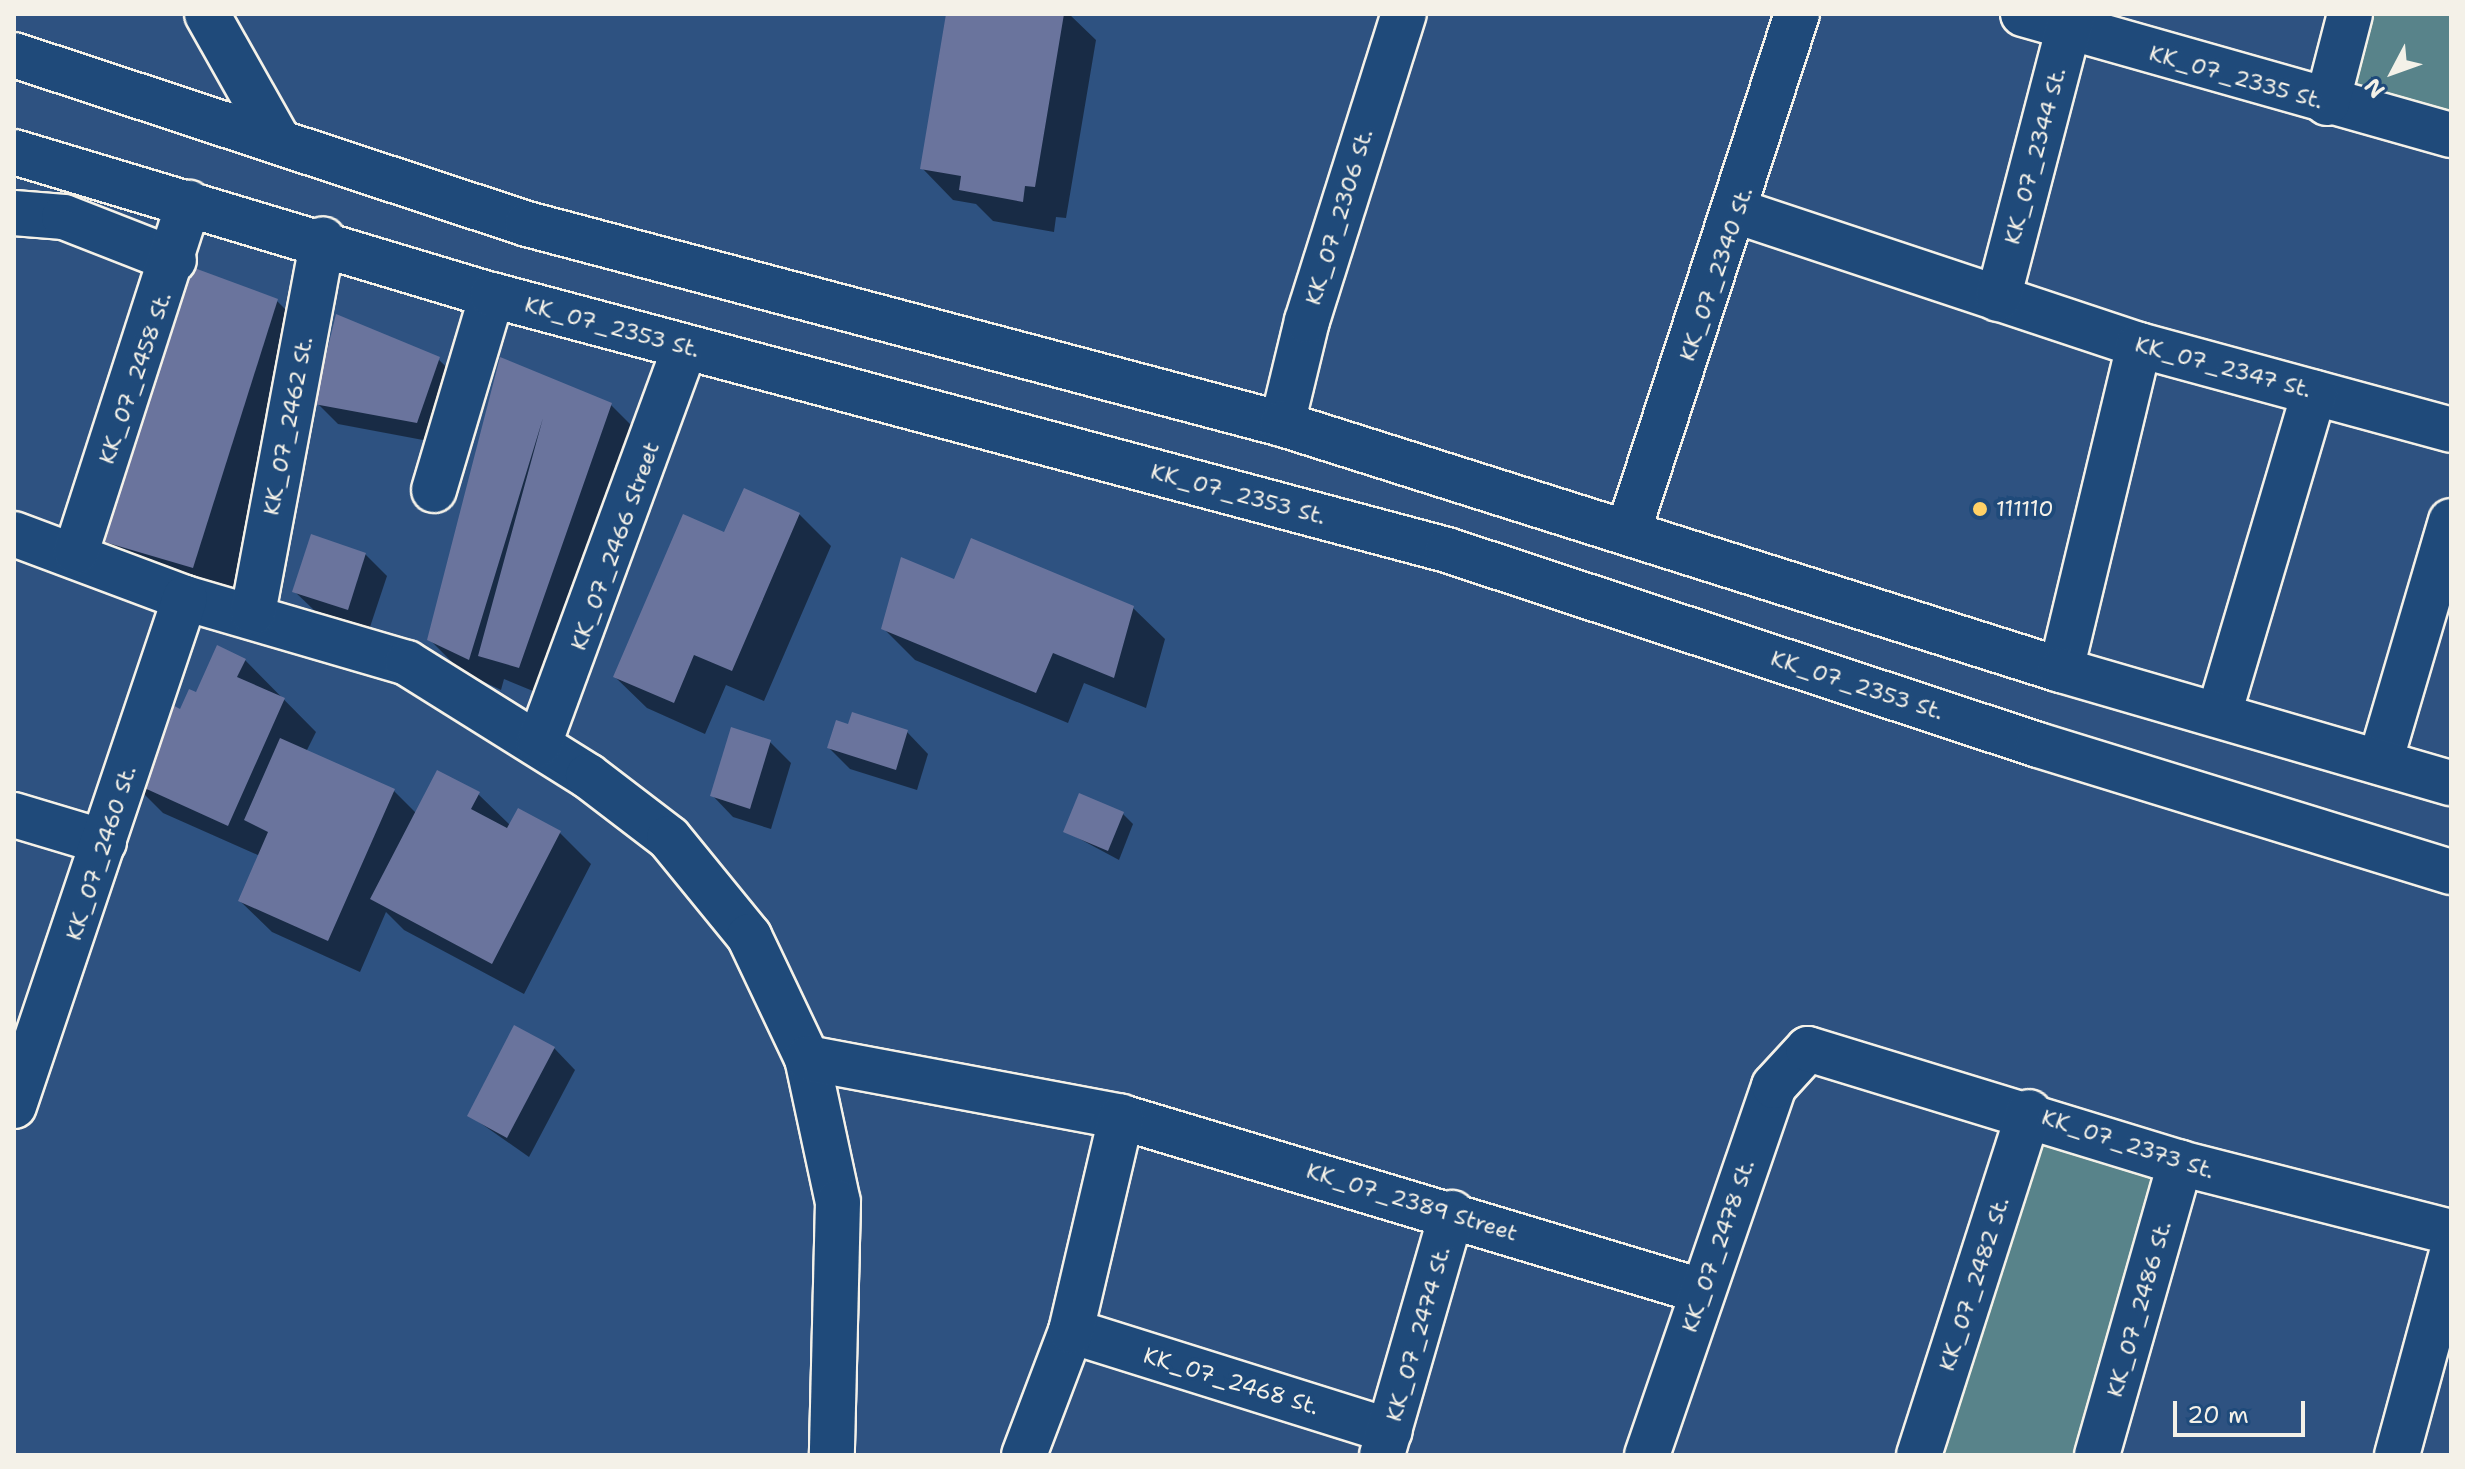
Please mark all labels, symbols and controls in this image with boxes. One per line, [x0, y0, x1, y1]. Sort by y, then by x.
north arrow [2353, 32, 2433, 112]
street label: KK_07_2335 St. [2146, 40, 2326, 114]
street label: KK_07_2344 St. [1999, 65, 2071, 247]
text: N [2358, 72, 2391, 104]
street label: KK_07_2306 St. [1300, 126, 1378, 308]
street label: KK_07_2340 St. [1674, 183, 1758, 365]
street label: KK_07_2458 St. [93, 289, 177, 467]
street label: KK_07_2353 St. [522, 291, 702, 363]
street label: KK_07_2347 St. [2132, 331, 2314, 403]
street label: KK_07_2462 St. [258, 334, 318, 518]
street label: KK_07_2466 Street [565, 438, 665, 654]
street label: KK_07_2353 St. [1148, 458, 1328, 530]
place label: 111110 [1996, 496, 2054, 522]
marker: 111110 [1971, 500, 1989, 518]
street label: KK_07_2353 St. [1767, 645, 1947, 725]
street label: KK_07_2460 St. [60, 762, 142, 944]
street label: KK_07_2373 St. [2038, 1104, 2218, 1184]
street label: KK_07_2478 St. [1676, 1156, 1760, 1336]
street label: KK_07_2389 Street [1303, 1157, 1521, 1247]
street label: KK_07_2482 St. [1933, 1194, 2015, 1374]
street label: KK_07_2486 St. [2101, 1218, 2177, 1400]
street label: KK_07_2474 St. [1380, 1244, 1456, 1424]
street label: KK_07_2468 St. [1140, 1342, 1322, 1420]
scale bar [2177, 1385, 2309, 1435]
text: 20 m [2187, 1399, 2249, 1431]

